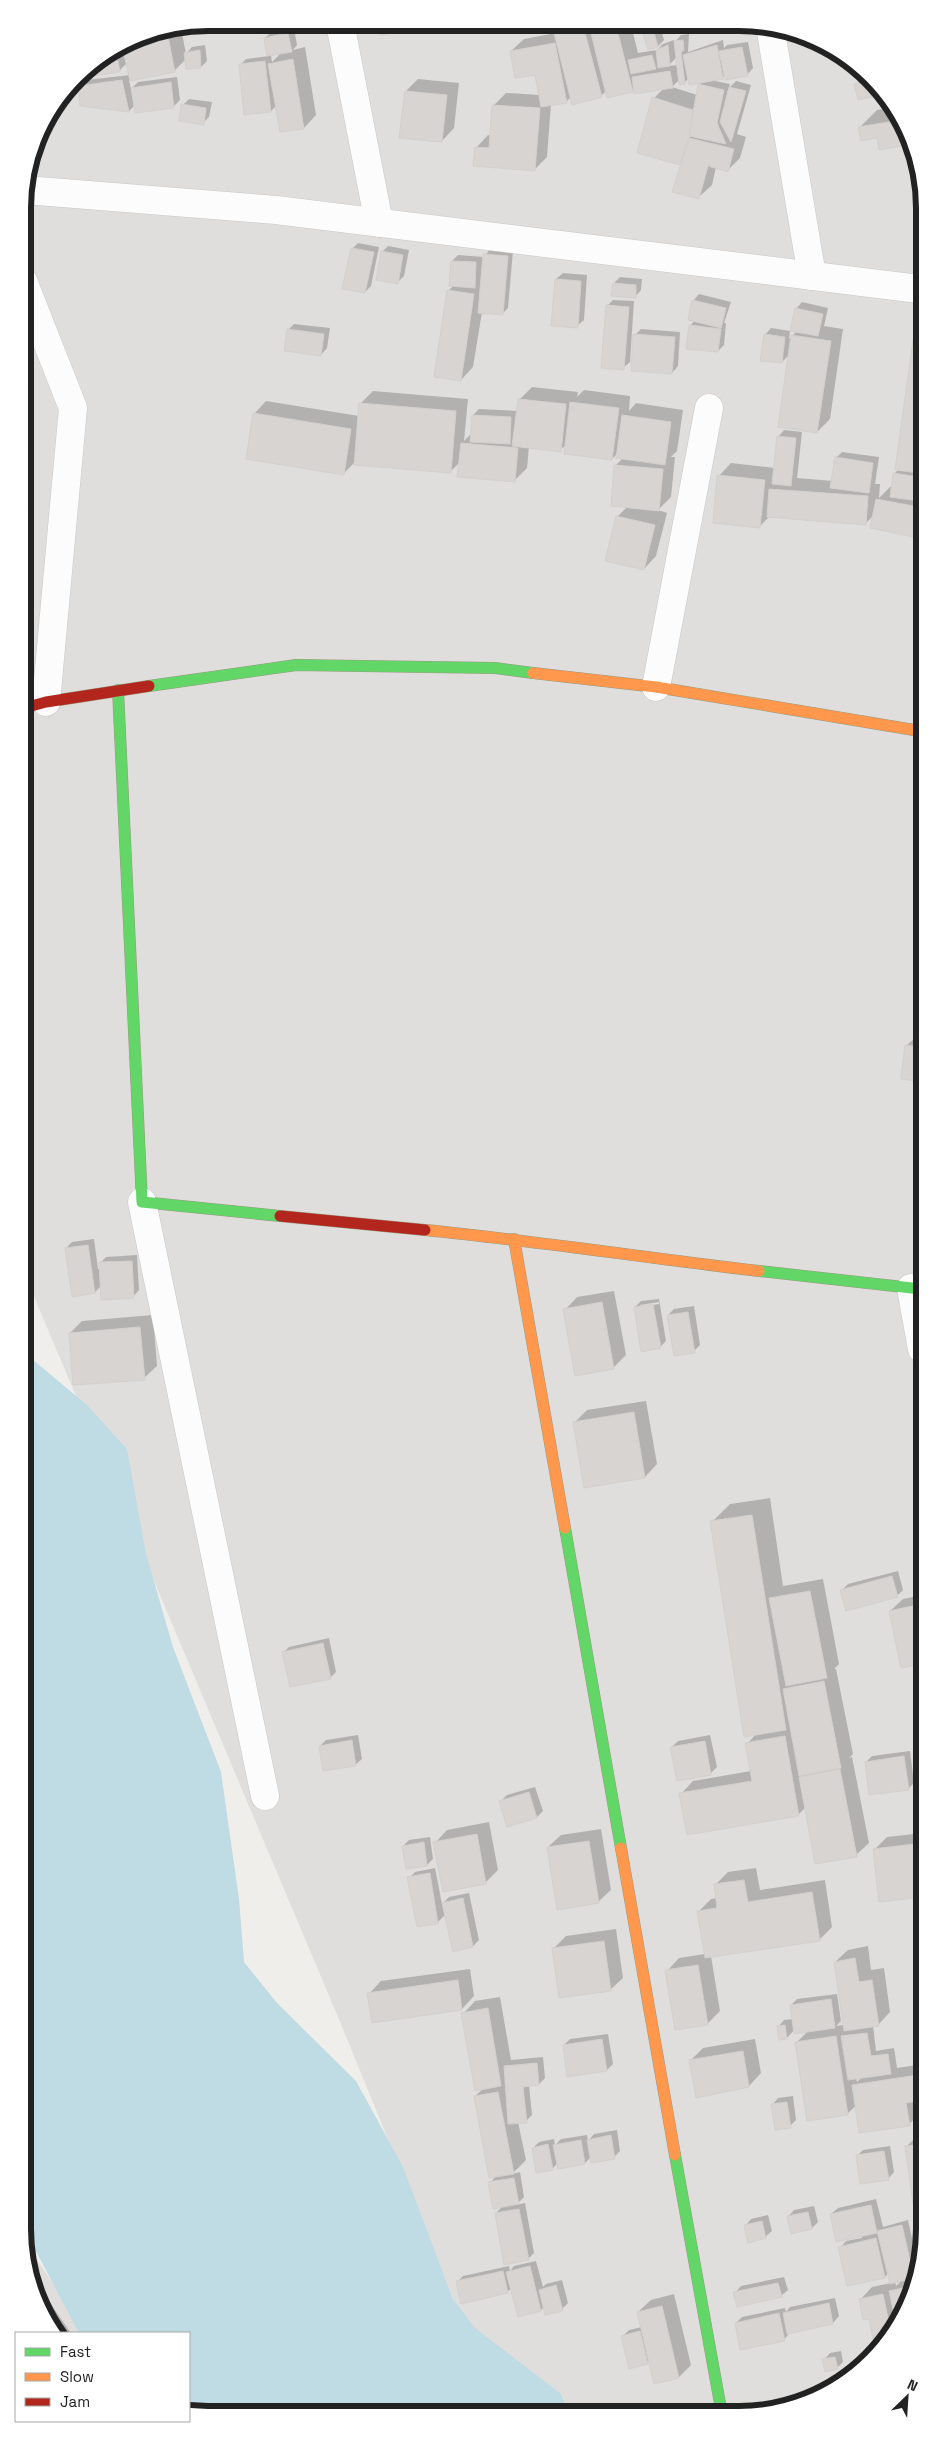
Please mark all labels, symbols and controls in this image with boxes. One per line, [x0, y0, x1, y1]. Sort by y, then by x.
legend [15, 2332, 190, 2422]
text: Fast [60, 2342, 91, 2361]
text: Slow [60, 2367, 94, 2386]
north arrow [882, 2372, 932, 2422]
text: N [904, 2375, 921, 2395]
text: Jam [60, 2392, 90, 2411]

